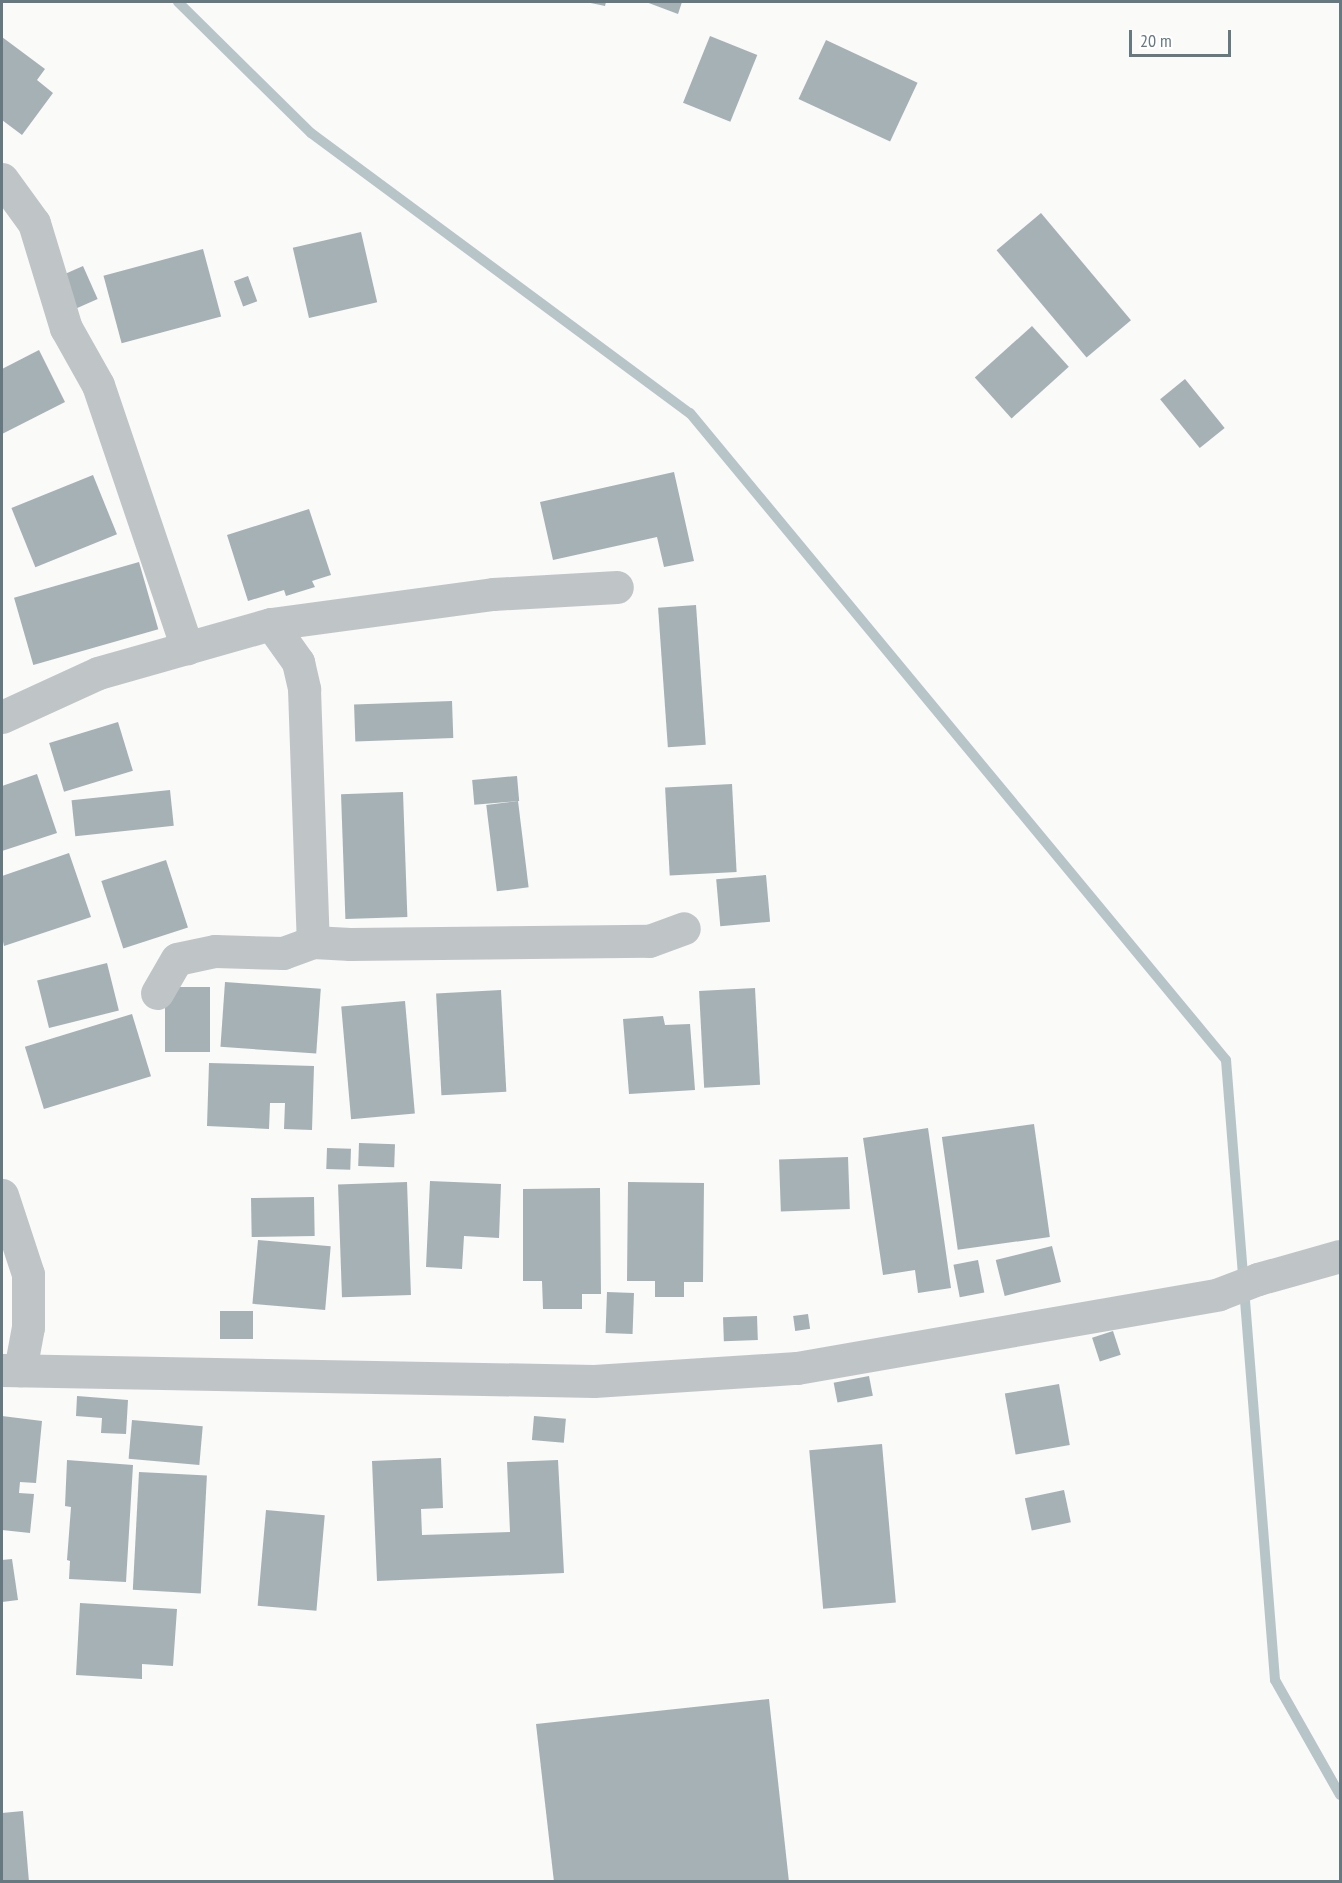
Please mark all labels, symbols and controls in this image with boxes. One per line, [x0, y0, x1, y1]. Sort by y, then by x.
scale bar [1132, 18, 1234, 56]
text: 20 m [1140, 29, 1172, 52]

